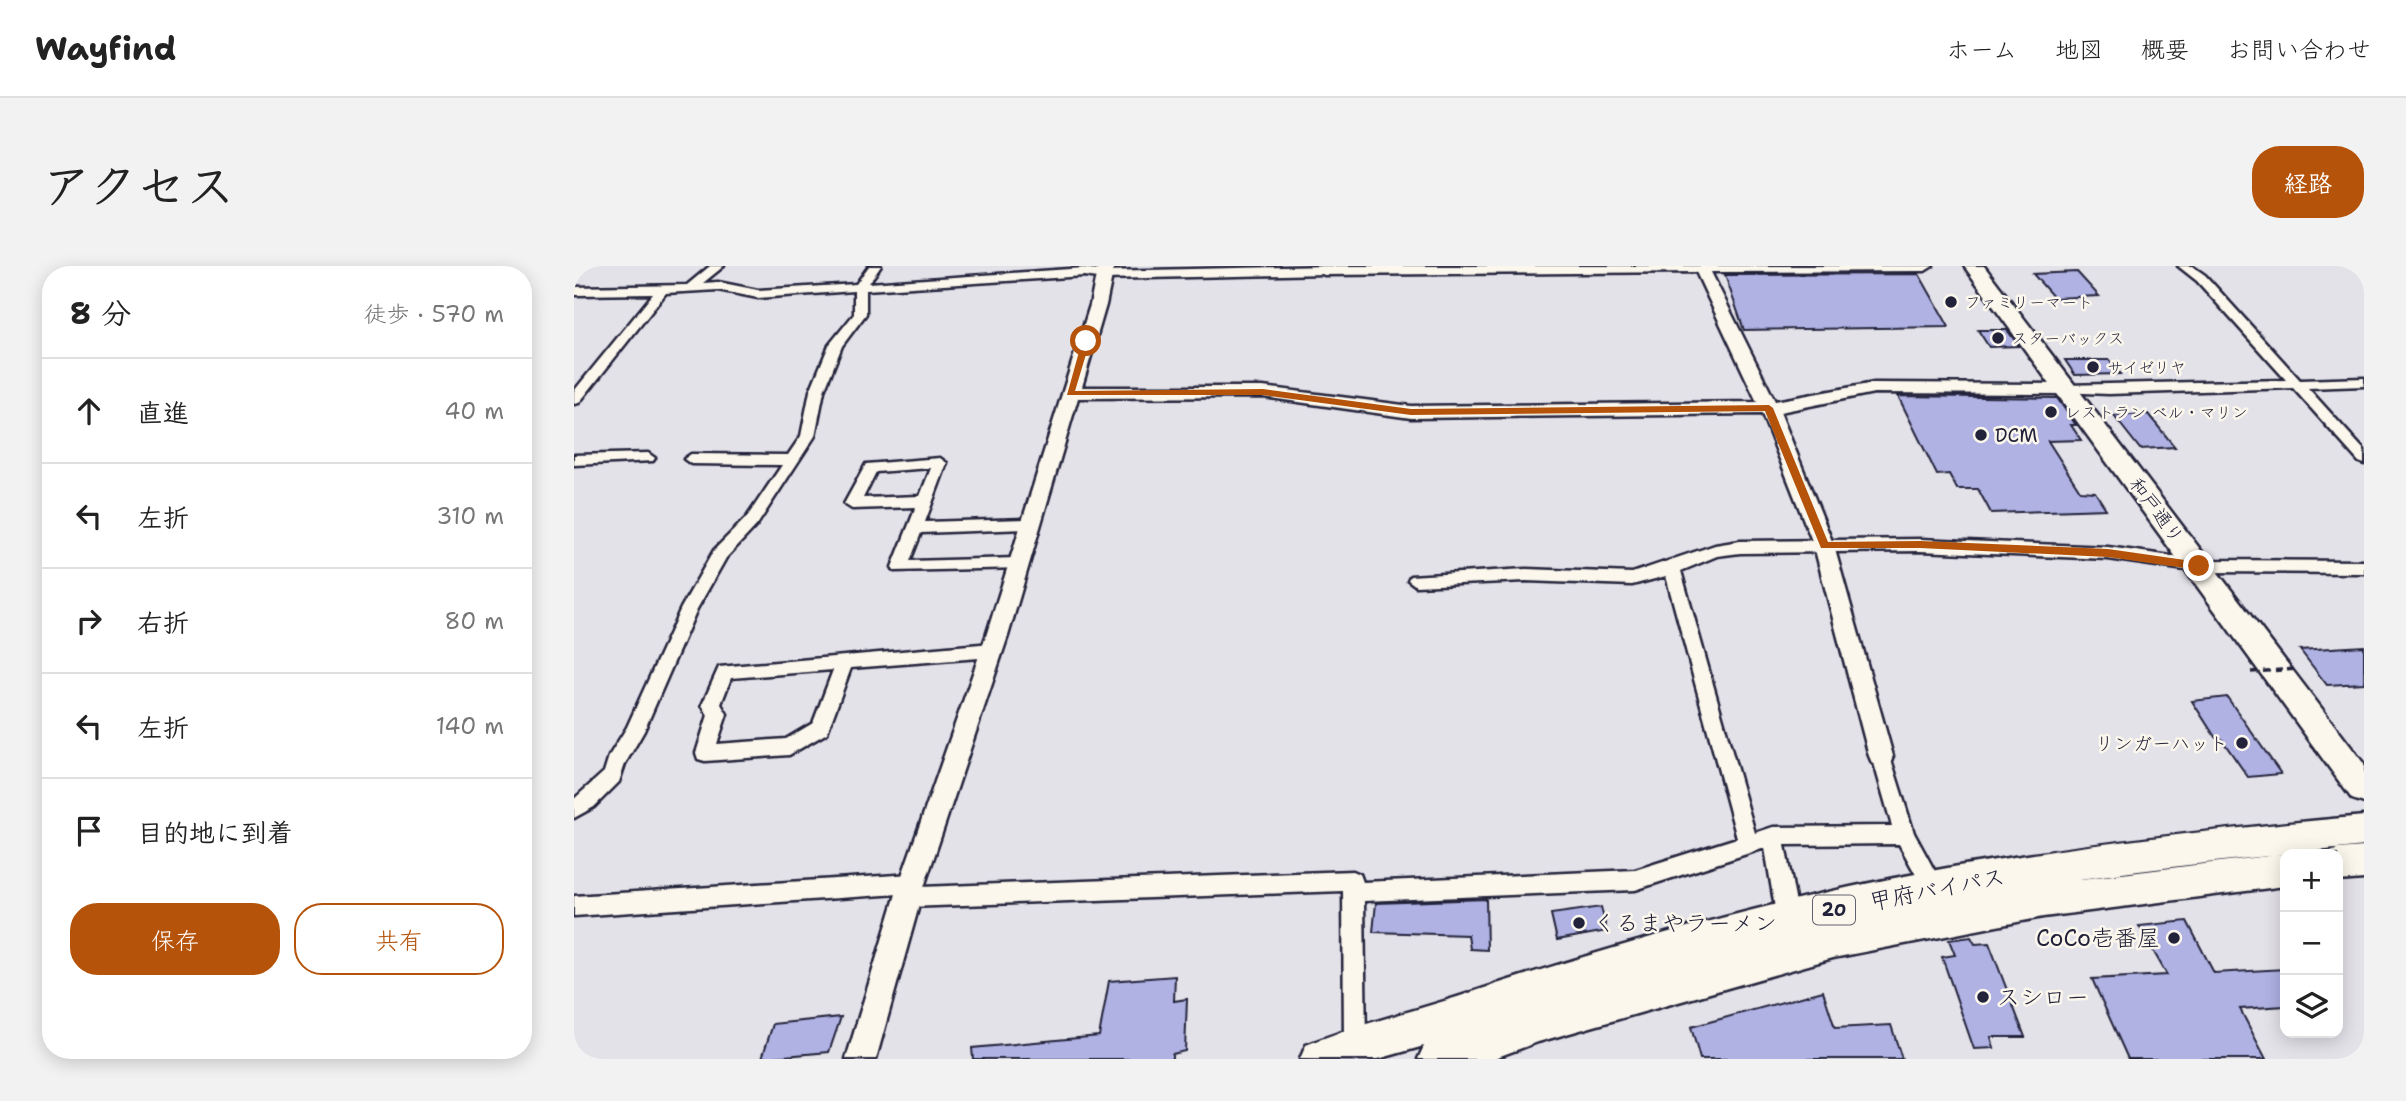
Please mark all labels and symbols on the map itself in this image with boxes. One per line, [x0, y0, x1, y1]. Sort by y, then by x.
place label: ファミリーマート [1965, 292, 2093, 313]
marker: ファミリーマート [1943, 294, 1959, 310]
route start [1070, 325, 1101, 356]
place label: スターバックス [2012, 328, 2124, 349]
marker: スターバックス [1990, 330, 2006, 346]
place label: サイゼリヤ [2107, 357, 2186, 378]
marker: サイゼリヤ [2085, 359, 2101, 375]
place label: レストラン ベル・マリン [2065, 402, 2248, 423]
marker: レストラン ベル・マリン [2043, 404, 2059, 420]
place label: DCM [1995, 423, 2037, 448]
marker: DCM [1973, 427, 1989, 443]
street label: 和戸通り [2124, 472, 2189, 548]
route end [2183, 550, 2214, 581]
place label: リンガーハット [2095, 731, 2228, 756]
marker: リンガーハット [2234, 735, 2250, 751]
street label: 甲府バイパス [1867, 861, 2007, 917]
road number: 20 [1813, 896, 1855, 924]
place label: くるまやラーメン [1593, 908, 1777, 938]
marker: くるまやラーメン [1571, 915, 1587, 931]
place label: CoCo壱番屋 [2036, 923, 2160, 953]
marker: CoCo壱番屋 [2166, 930, 2182, 946]
place label: スシロー [1997, 982, 2089, 1012]
marker: スシロー [1975, 989, 1991, 1005]

